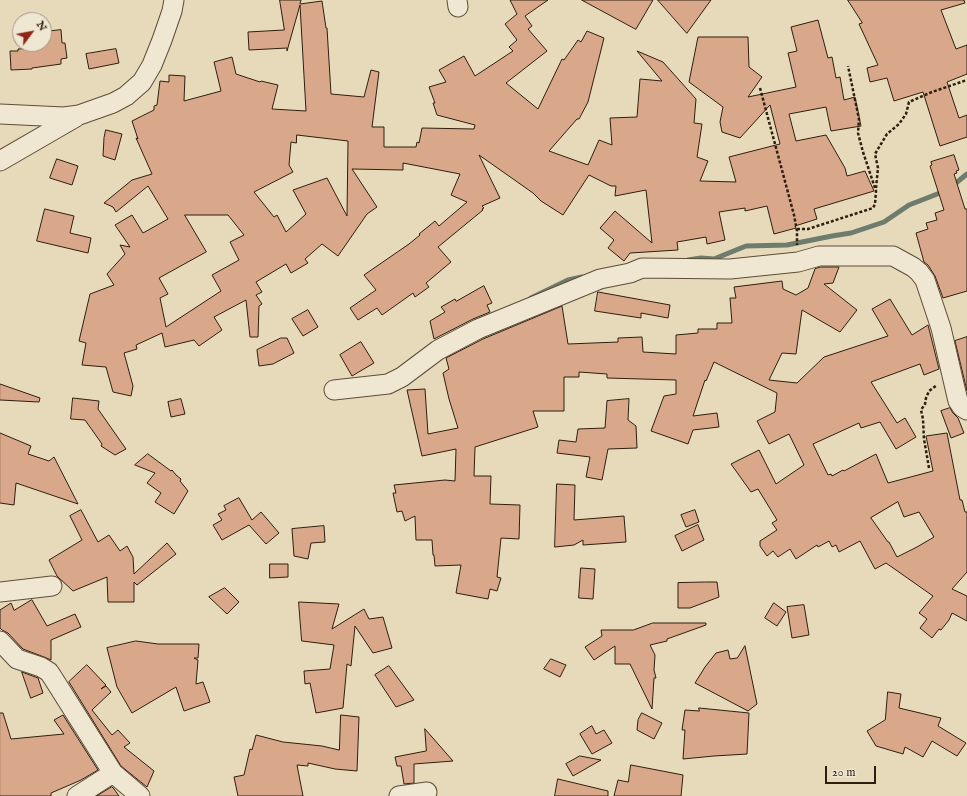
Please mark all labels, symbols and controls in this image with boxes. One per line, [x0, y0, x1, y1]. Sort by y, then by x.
north arrow [12, 12, 52, 52]
text: N [33, 18, 50, 34]
scale bar [827, 758, 878, 784]
text: 20 m [832, 765, 855, 780]

